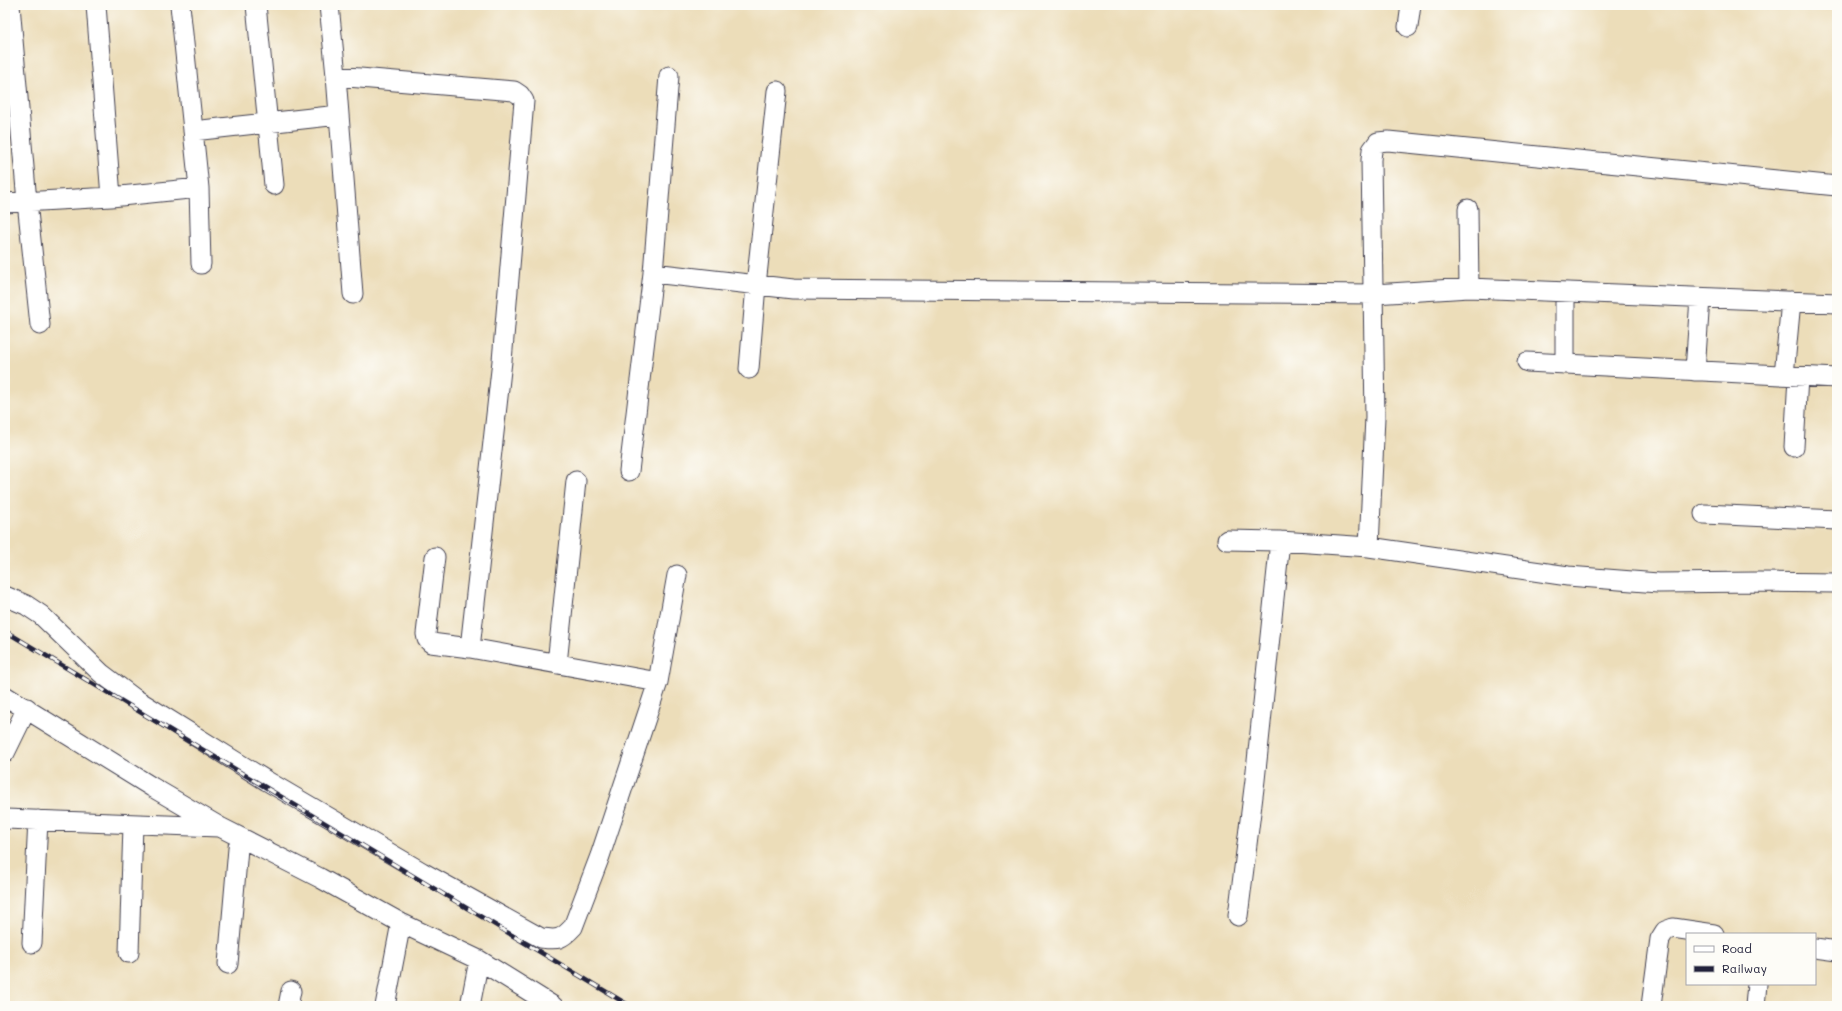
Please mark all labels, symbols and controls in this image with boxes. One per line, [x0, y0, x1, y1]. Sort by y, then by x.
legend [1686, 933, 1816, 985]
text: Road [1722, 940, 1752, 956]
text: Railway [1722, 960, 1767, 976]

